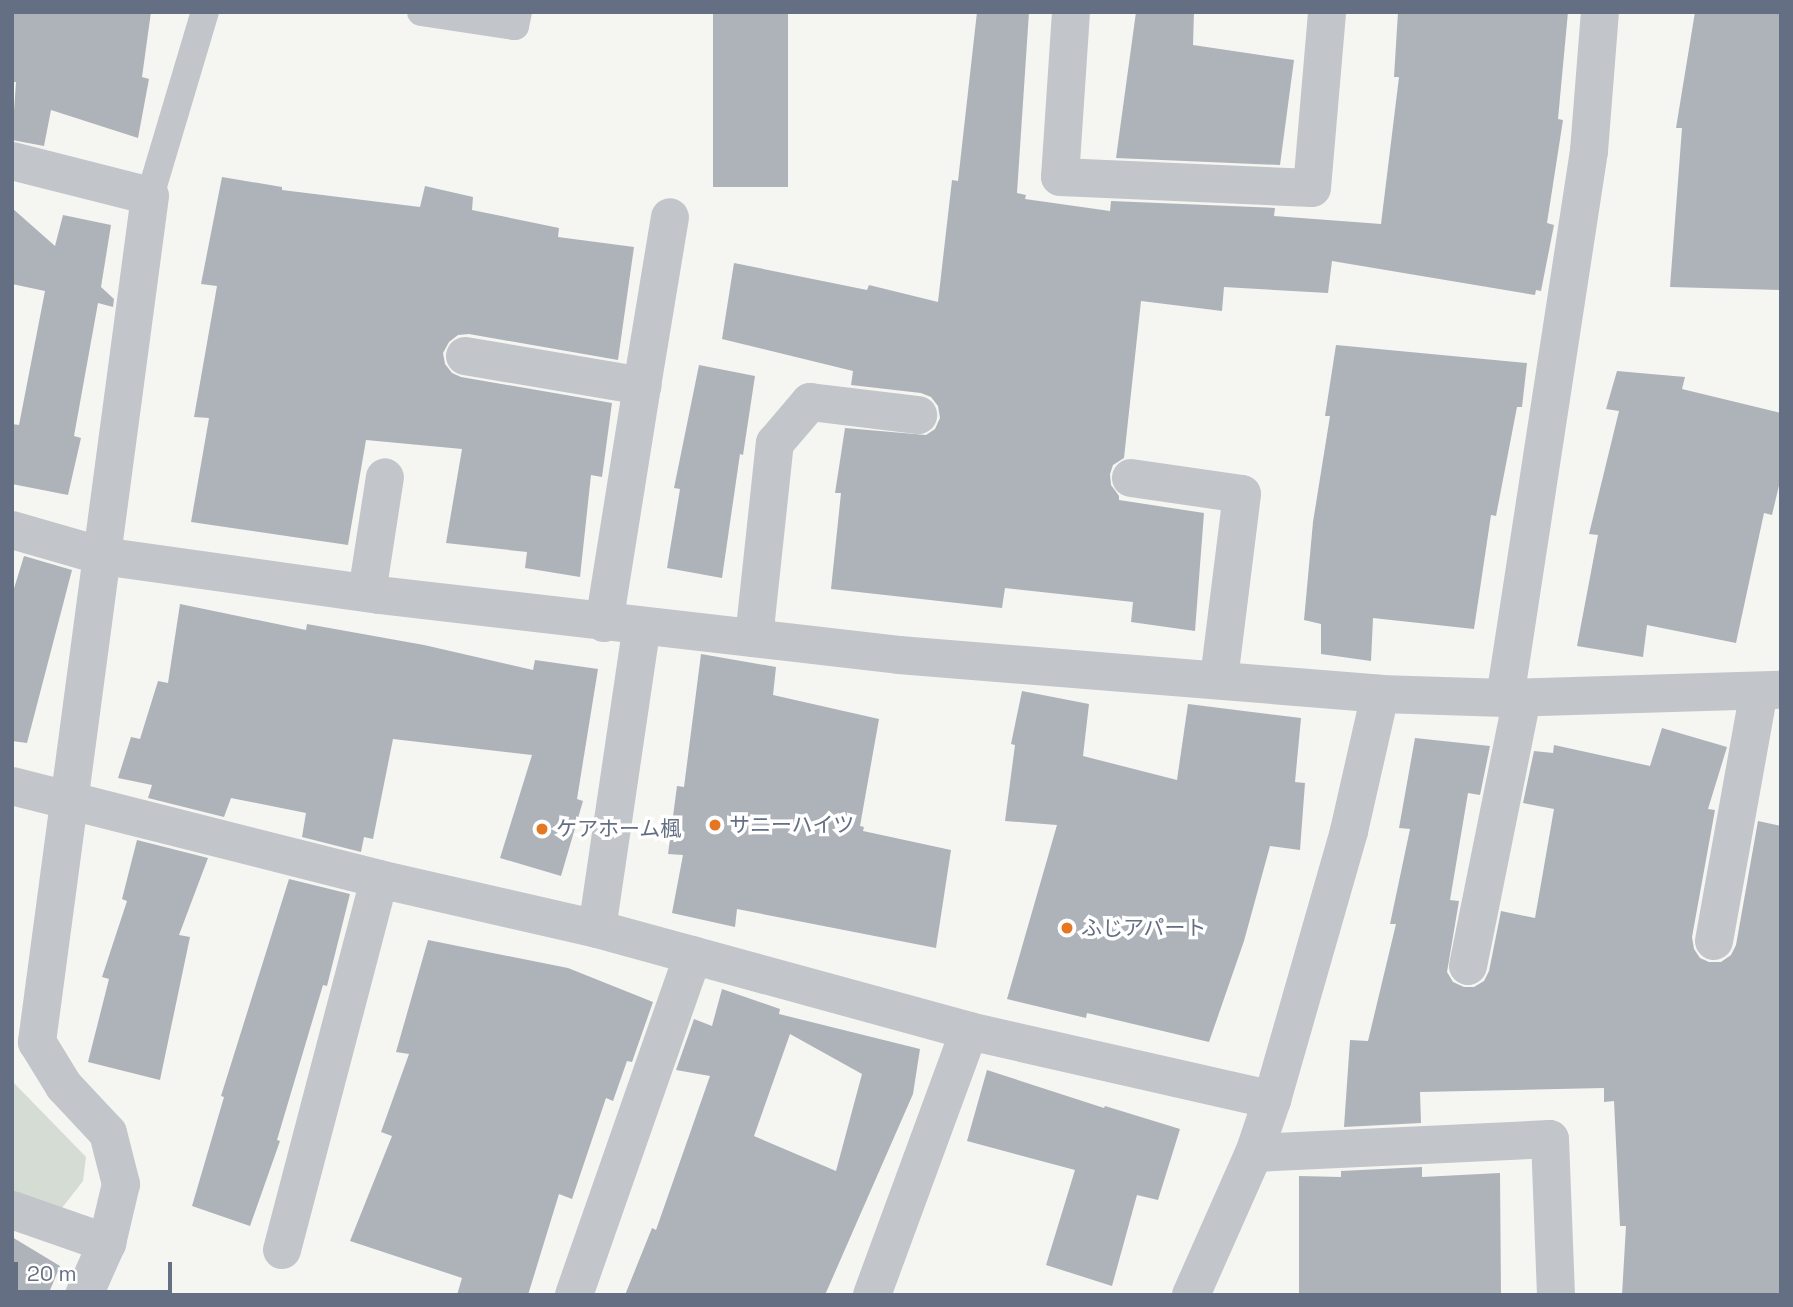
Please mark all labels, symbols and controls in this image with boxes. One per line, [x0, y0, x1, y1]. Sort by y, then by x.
place label: サニーハイツ [729, 812, 855, 838]
place label: ケアホーム楓 [556, 816, 682, 842]
marker: サニーハイツ [707, 817, 723, 833]
marker: ケアホーム楓 [534, 821, 550, 837]
place label: ふじアパート [1081, 915, 1207, 941]
marker: ふじアパート [1059, 920, 1075, 936]
scale bar [18, 1248, 175, 1292]
text: 20 m [27, 1260, 77, 1287]

